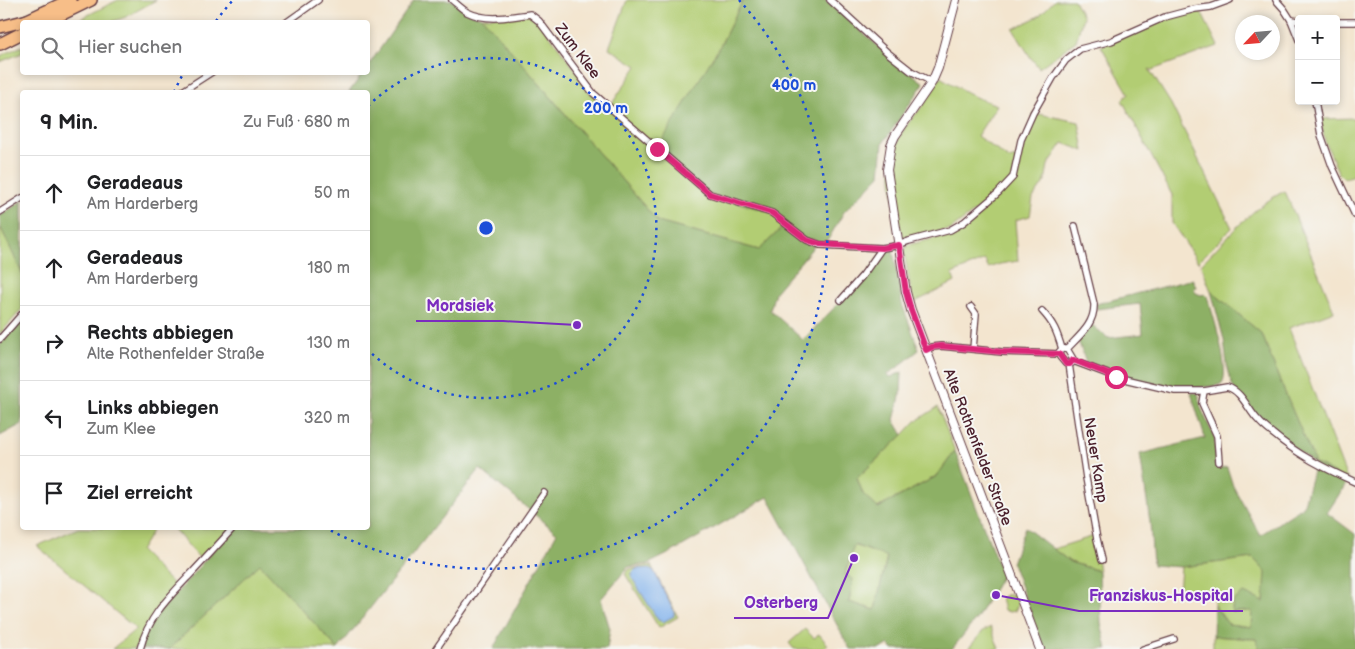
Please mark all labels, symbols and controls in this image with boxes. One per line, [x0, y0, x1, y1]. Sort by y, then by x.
north arrow [1235, 15, 1280, 60]
map controls [1295, 15, 1340, 105]
button: + [1295, 15, 1340, 60]
street label: Zum Klee [550, 19, 605, 83]
search box [20, 20, 370, 75]
icon: search [38, 34, 66, 62]
text: Hier suchen [78, 36, 182, 59]
button: − [1295, 60, 1340, 105]
text: 400 m [772, 76, 816, 95]
text: 200 m [584, 99, 628, 118]
text: 9 Min. [40, 110, 98, 135]
text: Zu Fuß · 680 m [244, 113, 350, 132]
route end [646, 138, 669, 161]
text: Geradeaus [87, 172, 183, 195]
icon: ahead [40, 179, 68, 207]
text: 50 m [314, 184, 350, 203]
text: Am Harderberg [87, 195, 198, 214]
centre of rings [477, 219, 495, 237]
text: Geradeaus [87, 247, 183, 270]
icon: ahead [40, 254, 68, 282]
text: 180 m [308, 259, 350, 278]
text: Am Harderberg [87, 270, 198, 289]
callout: Mordsiek [416, 290, 503, 321]
text: Mordsiek [426, 297, 494, 316]
text: Rechts abbiegen [87, 322, 234, 345]
icon: right [40, 329, 68, 357]
text: 130 m [307, 334, 350, 353]
text: Alte Rothenfelder Straße [87, 345, 265, 364]
street label: Alte Rothenfelder Straße [939, 366, 1016, 528]
route start [1105, 366, 1128, 389]
text: Links abbiegen [87, 397, 219, 420]
icon: left [40, 404, 68, 432]
text: 320 m [304, 409, 350, 428]
street label: Neuer Kamp [1079, 416, 1112, 504]
text: Zum Klee [87, 420, 156, 439]
icon: arrive [40, 479, 68, 507]
text: Ziel erreicht [87, 482, 193, 505]
callout: Franziskus-Hospital [1079, 580, 1243, 611]
callout: Osterberg [734, 587, 828, 618]
text: Franziskus-Hospital [1089, 587, 1233, 606]
text: Osterberg [744, 594, 818, 613]

